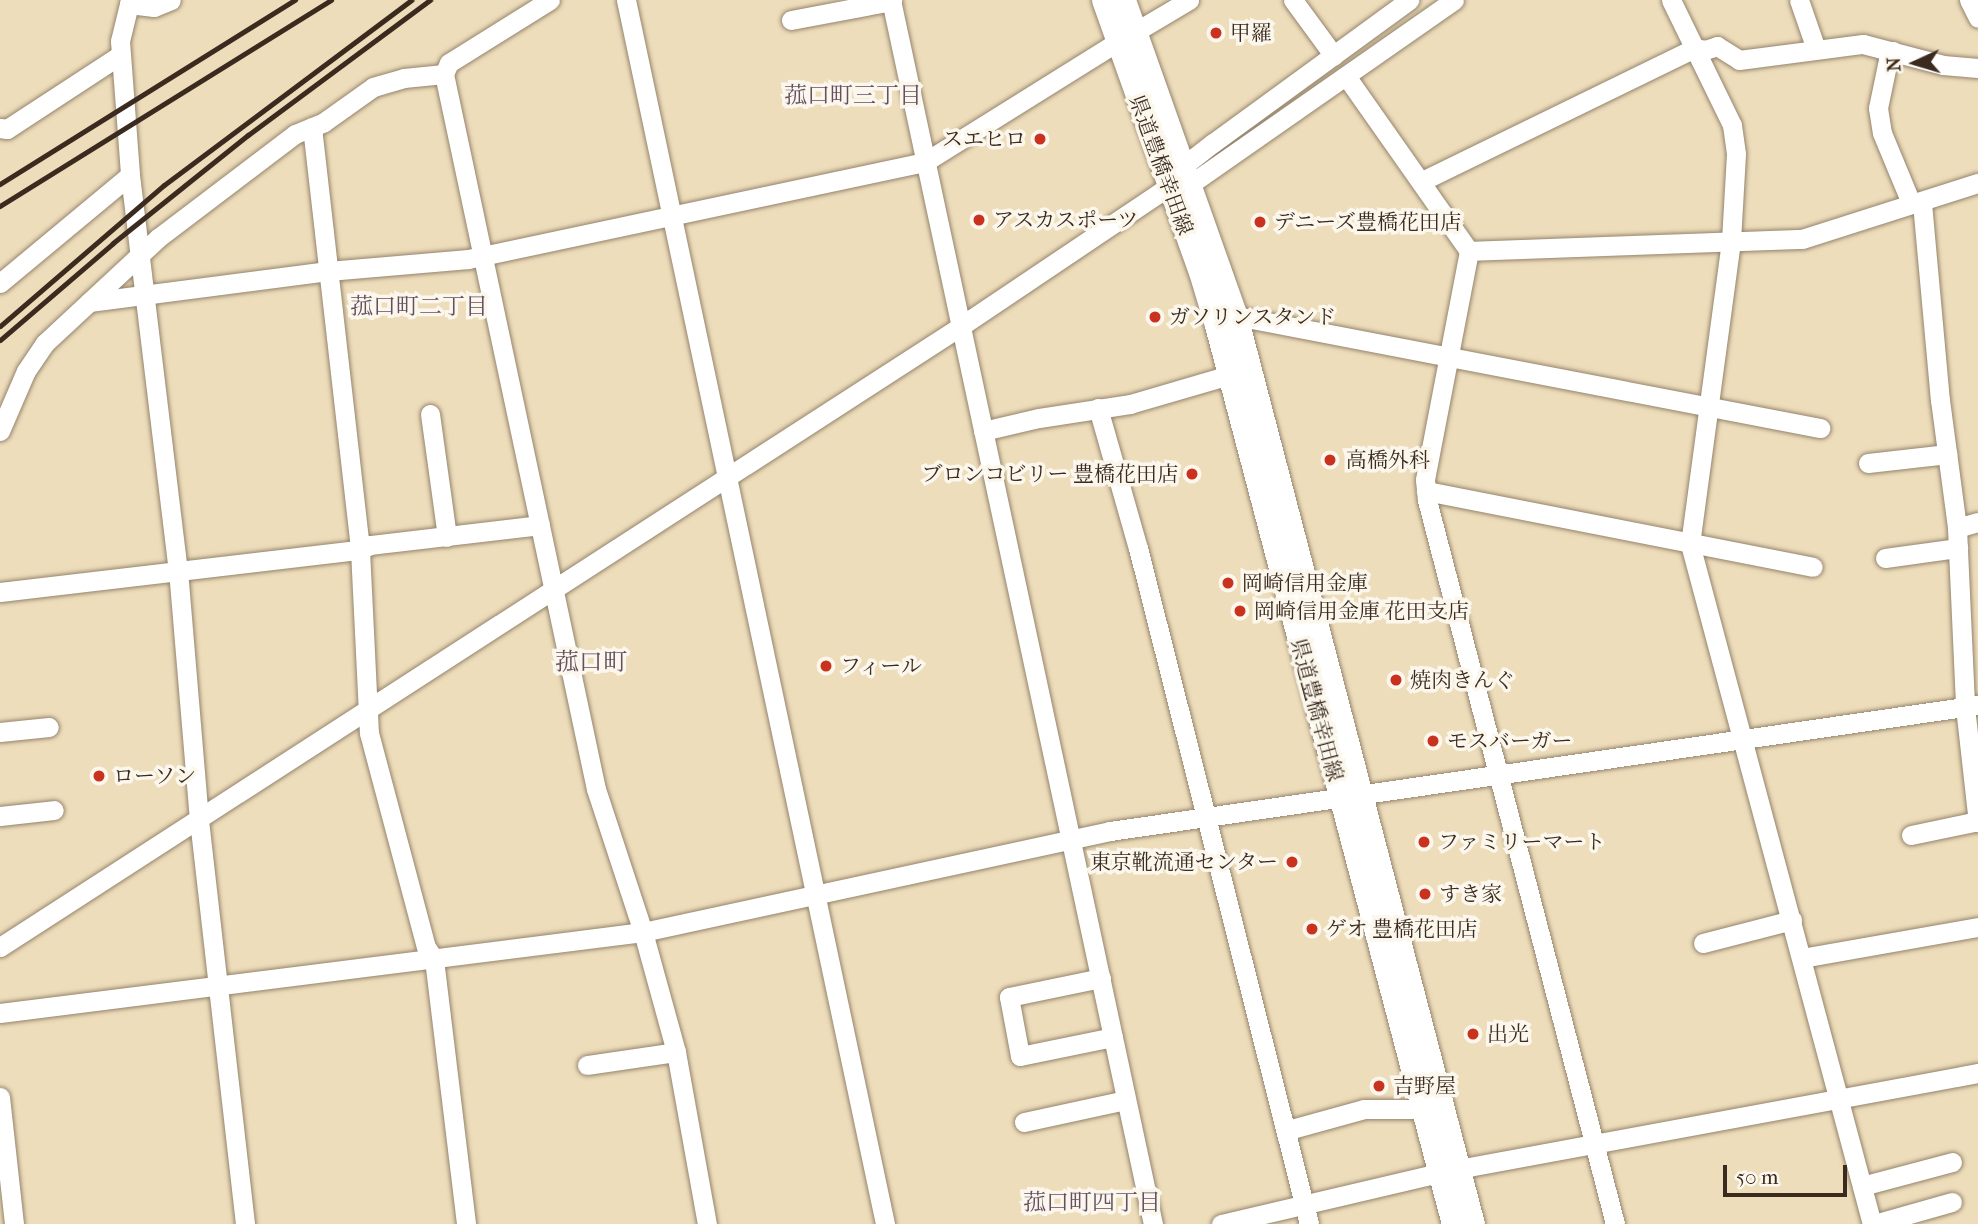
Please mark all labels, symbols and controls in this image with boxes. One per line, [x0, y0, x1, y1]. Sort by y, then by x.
place label: 甲羅 [1230, 20, 1272, 46]
marker: 甲羅 [1208, 25, 1224, 41]
north arrow [1880, 28, 1950, 98]
text: N [1883, 57, 1906, 72]
district label: 菰口町三丁目 [784, 82, 922, 110]
street label: 県道豊橋幸田線 [1124, 92, 1198, 238]
place label: スエヒロ [942, 126, 1026, 152]
marker: スエヒロ [1032, 131, 1048, 147]
place label: アスカスポーツ [993, 207, 1140, 233]
place label: デニーズ豊橋花田店 [1274, 209, 1463, 235]
marker: アスカスポーツ [971, 212, 987, 228]
marker: デニーズ豊橋花田店 [1252, 214, 1268, 230]
district label: 菰口町二丁目 [350, 293, 488, 321]
place label: ガソリンスタンド [1169, 304, 1337, 330]
marker: ガソリンスタンド [1147, 309, 1163, 325]
place label: 高橋外科 [1346, 447, 1430, 473]
marker: 高橋外科 [1320, 450, 1340, 470]
place label: ブロンコビリー 豊橋花田店 [921, 461, 1178, 487]
marker: ブロンコビリー 豊橋花田店 [1184, 466, 1200, 482]
place label: 岡崎信用金庫 [1242, 570, 1368, 596]
marker: 岡崎信用金庫 [1220, 575, 1236, 591]
place label: 岡崎信用金庫 花田支店 [1254, 598, 1469, 624]
marker: 岡崎信用金庫 花田支店 [1232, 603, 1248, 619]
street label: 県道豊橋幸田線 [1286, 636, 1348, 784]
district label: 菰口町 [555, 649, 627, 677]
place label: フィール [840, 653, 924, 679]
marker: フィール [818, 658, 834, 674]
place label: 焼肉きんぐ [1410, 667, 1515, 693]
marker: 焼肉きんぐ [1388, 672, 1404, 688]
place label: モスバーガー [1447, 728, 1573, 754]
marker: モスバーガー [1425, 733, 1441, 749]
place label: ローソン [113, 763, 197, 789]
marker: ローソン [91, 768, 107, 784]
place label: ファミリーマート [1438, 829, 1606, 855]
marker: ファミリーマート [1416, 834, 1432, 850]
place label: 東京靴流通センター [1089, 849, 1278, 875]
marker: 東京靴流通センター [1284, 854, 1300, 870]
place label: すき家 [1439, 881, 1502, 907]
marker: すき家 [1417, 886, 1433, 902]
place label: ゲオ 豊橋花田店 [1326, 916, 1478, 942]
marker: ゲオ 豊橋花田店 [1304, 921, 1320, 937]
place label: 出光 [1487, 1021, 1529, 1047]
marker: 出光 [1465, 1026, 1481, 1042]
place label: 吉野屋 [1393, 1073, 1456, 1099]
marker: 吉野屋 [1371, 1078, 1387, 1094]
scale bar [1726, 1150, 1850, 1194]
text: 50 m [1736, 1165, 1779, 1189]
district label: 菰口町四丁目 [1023, 1189, 1161, 1217]

